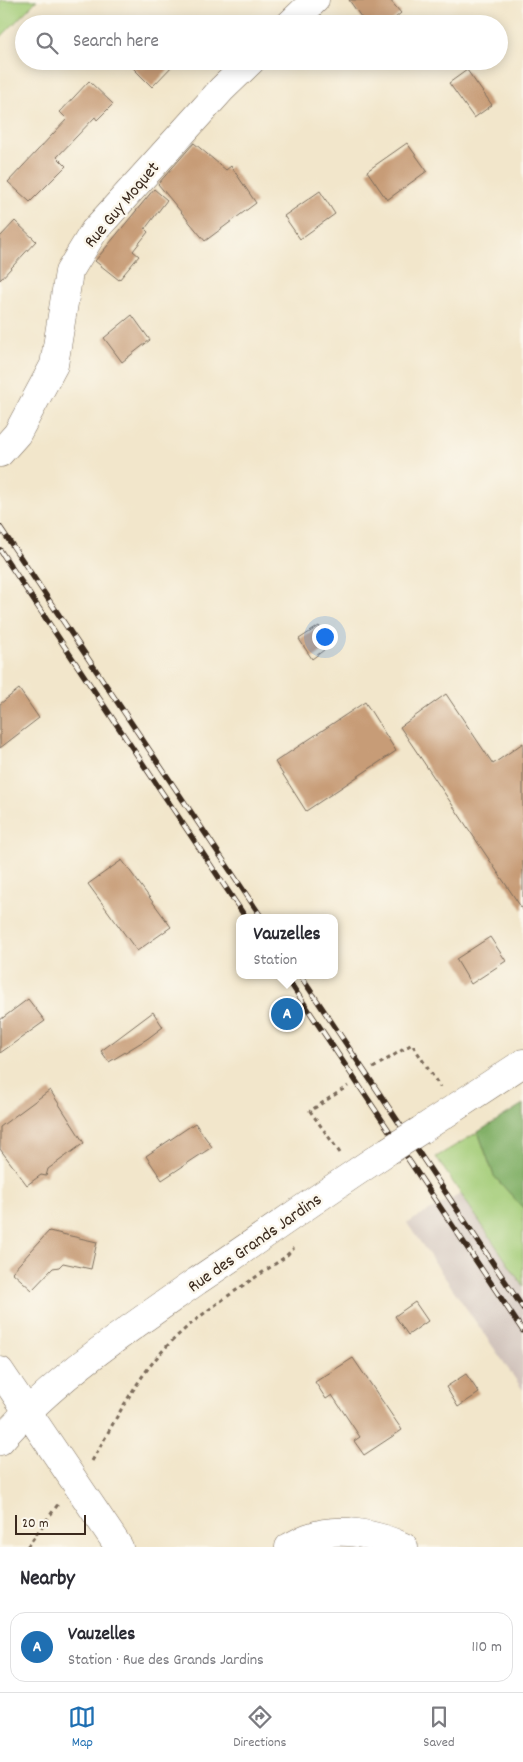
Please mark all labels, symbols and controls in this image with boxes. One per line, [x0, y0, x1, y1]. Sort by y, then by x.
search box [15, 15, 508, 70]
icon: search [33, 29, 61, 57]
text: Search here [73, 29, 159, 56]
street label: Rue Guy Moquet [79, 157, 167, 254]
your location [312, 624, 338, 650]
popup [236, 914, 338, 979]
text: Vauzelles [253, 922, 321, 949]
text: Station [253, 949, 297, 972]
pin: A [271, 995, 303, 1033]
street label: Rue des Grands Jardins [183, 1188, 328, 1300]
scale bar [15, 1512, 86, 1535]
text: 20 m [22, 1514, 49, 1534]
text: Nearby [20, 1565, 75, 1595]
text: Vauzelles [68, 1622, 135, 1649]
text: A [33, 1636, 41, 1659]
text: 110 m [472, 1636, 502, 1659]
text: Station · Rue des Grands Jardins [68, 1649, 264, 1672]
tab: Map [68, 1703, 96, 1753]
tab: Directions [233, 1703, 286, 1753]
tab: Saved [423, 1703, 455, 1753]

